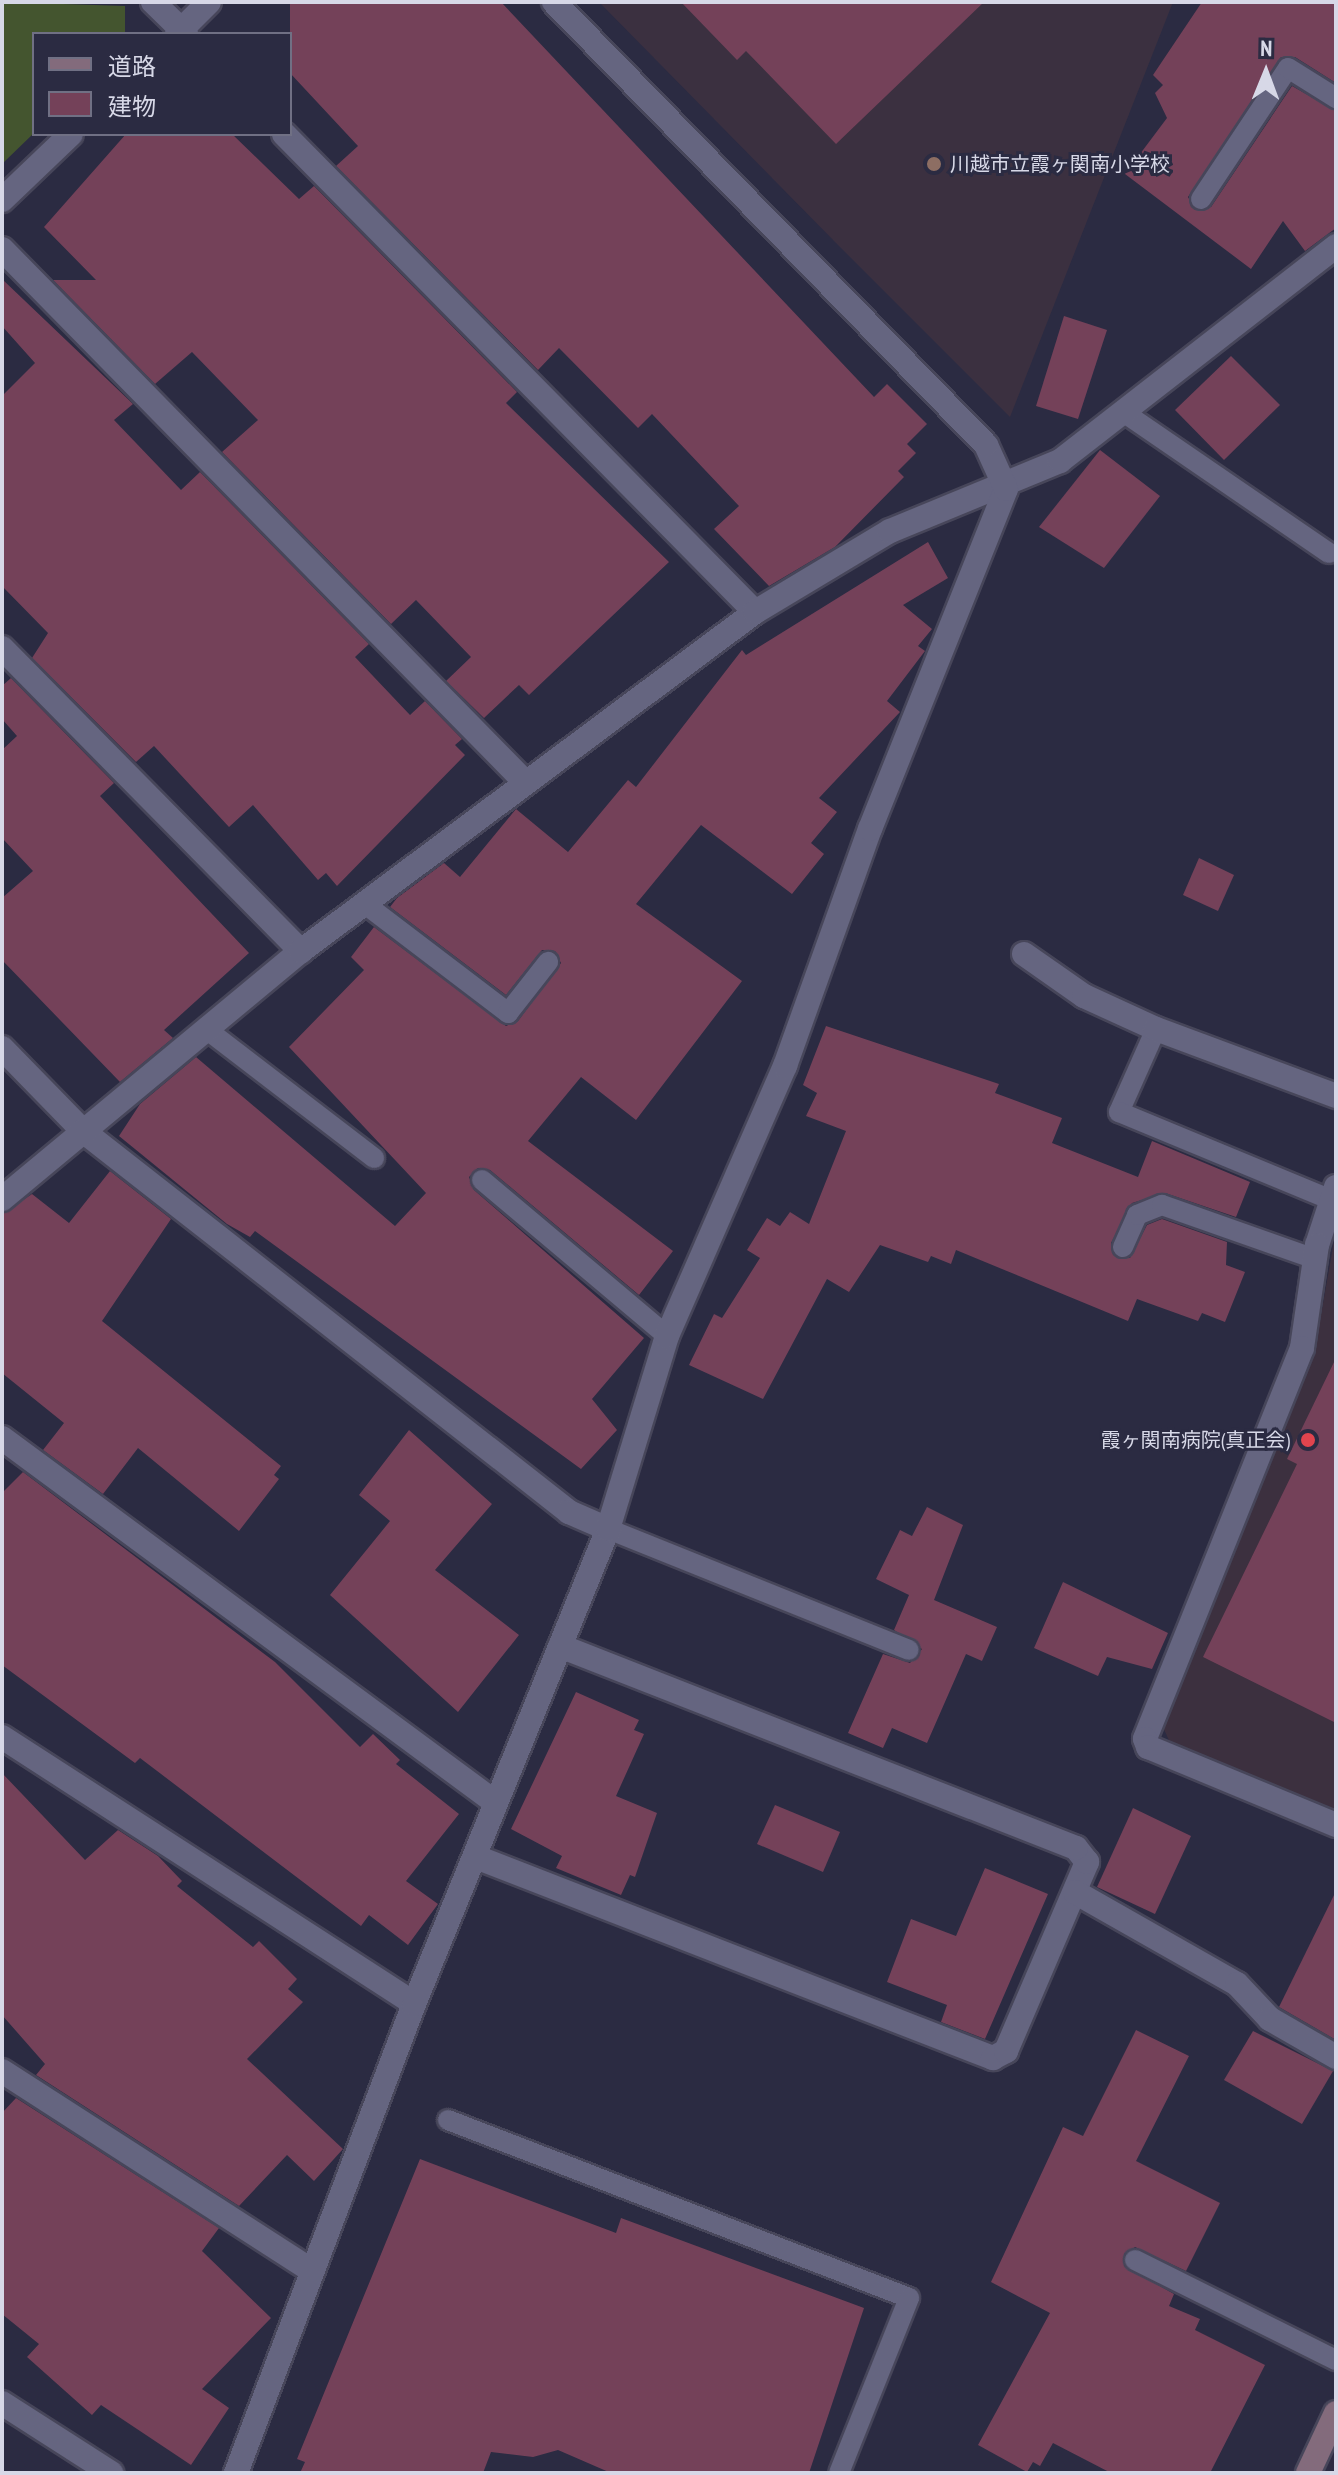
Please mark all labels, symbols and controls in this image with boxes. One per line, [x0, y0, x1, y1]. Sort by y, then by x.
legend [32, 32, 292, 136]
north arrow [1226, 32, 1306, 112]
text: N [1260, 34, 1273, 62]
text: 道路 [108, 51, 156, 82]
text: 建物 [108, 91, 156, 122]
place label: 川越市立霞ヶ関南小学校 [950, 152, 1170, 176]
marker: 川越市立霞ヶ関南小学校 [925, 155, 943, 173]
place label: 霞ヶ関南病院(真正会) [1101, 1428, 1290, 1452]
marker: 霞ヶ関南病院(真正会) [1297, 1429, 1319, 1451]

